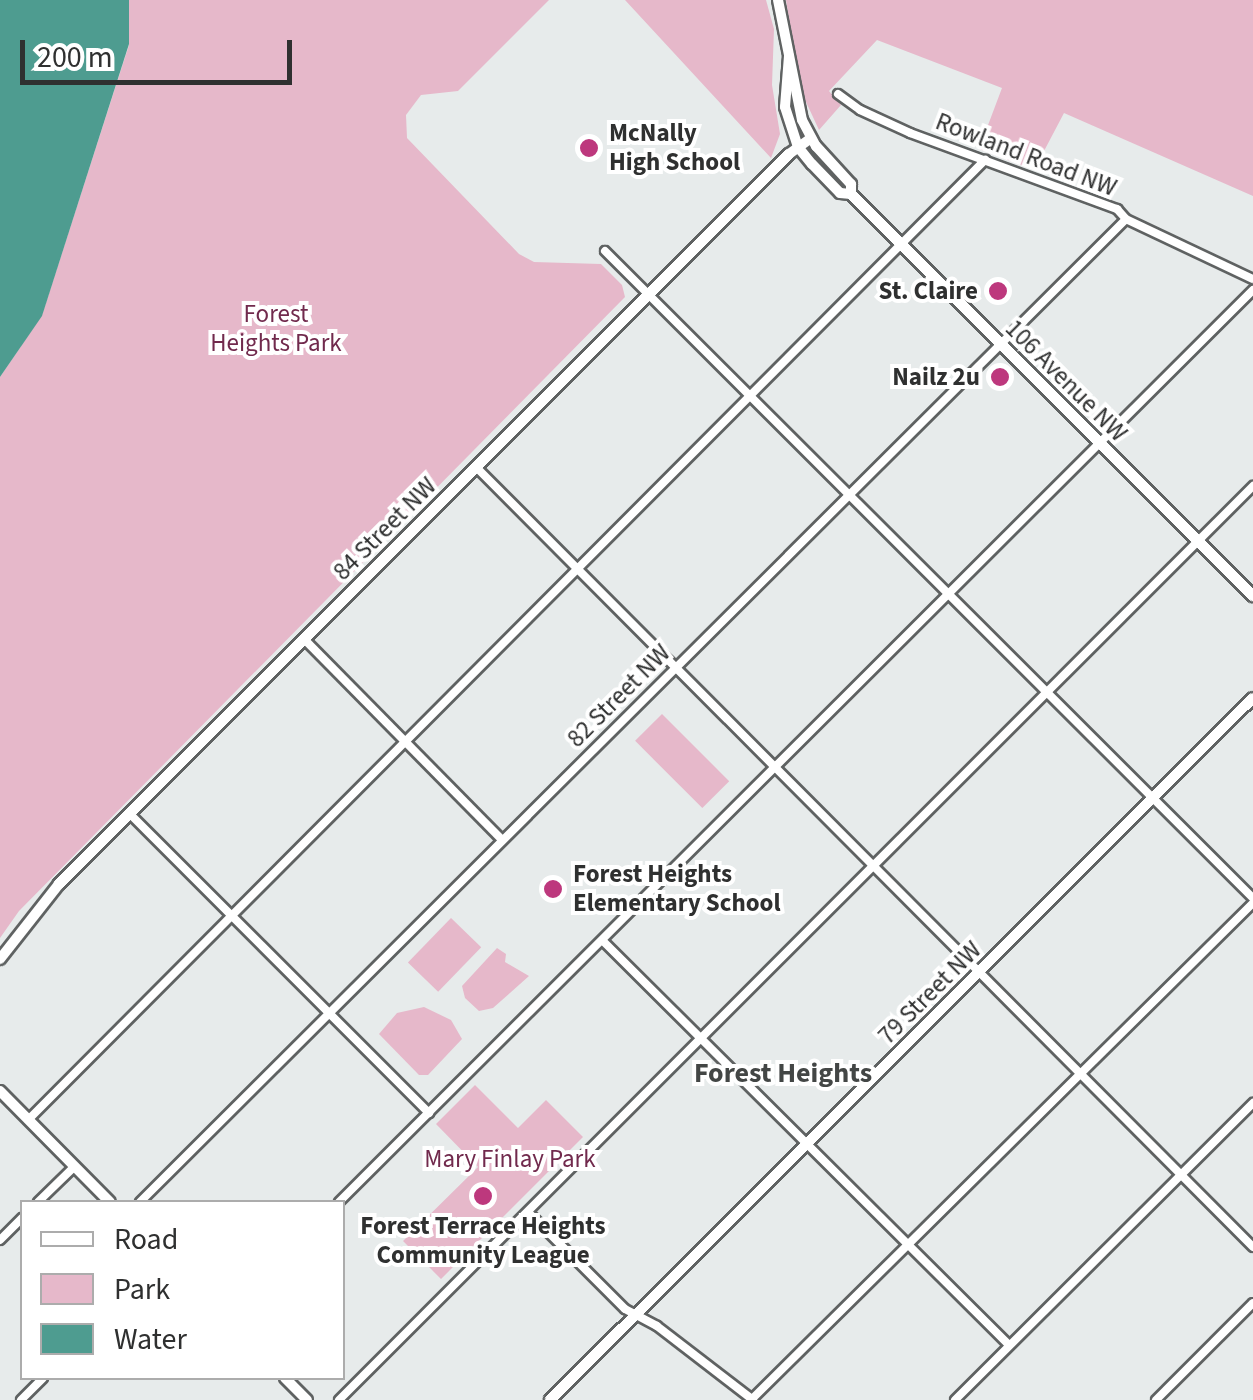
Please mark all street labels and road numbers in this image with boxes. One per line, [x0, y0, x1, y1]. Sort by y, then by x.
street label: Rowland Road NW [931, 107, 1121, 203]
street label: 106 Avenue NW [999, 314, 1133, 448]
street label: 84 Street NW [327, 471, 443, 587]
street label: 82 Street NW [561, 638, 677, 754]
street label: 79 Street NW [872, 935, 988, 1051]

